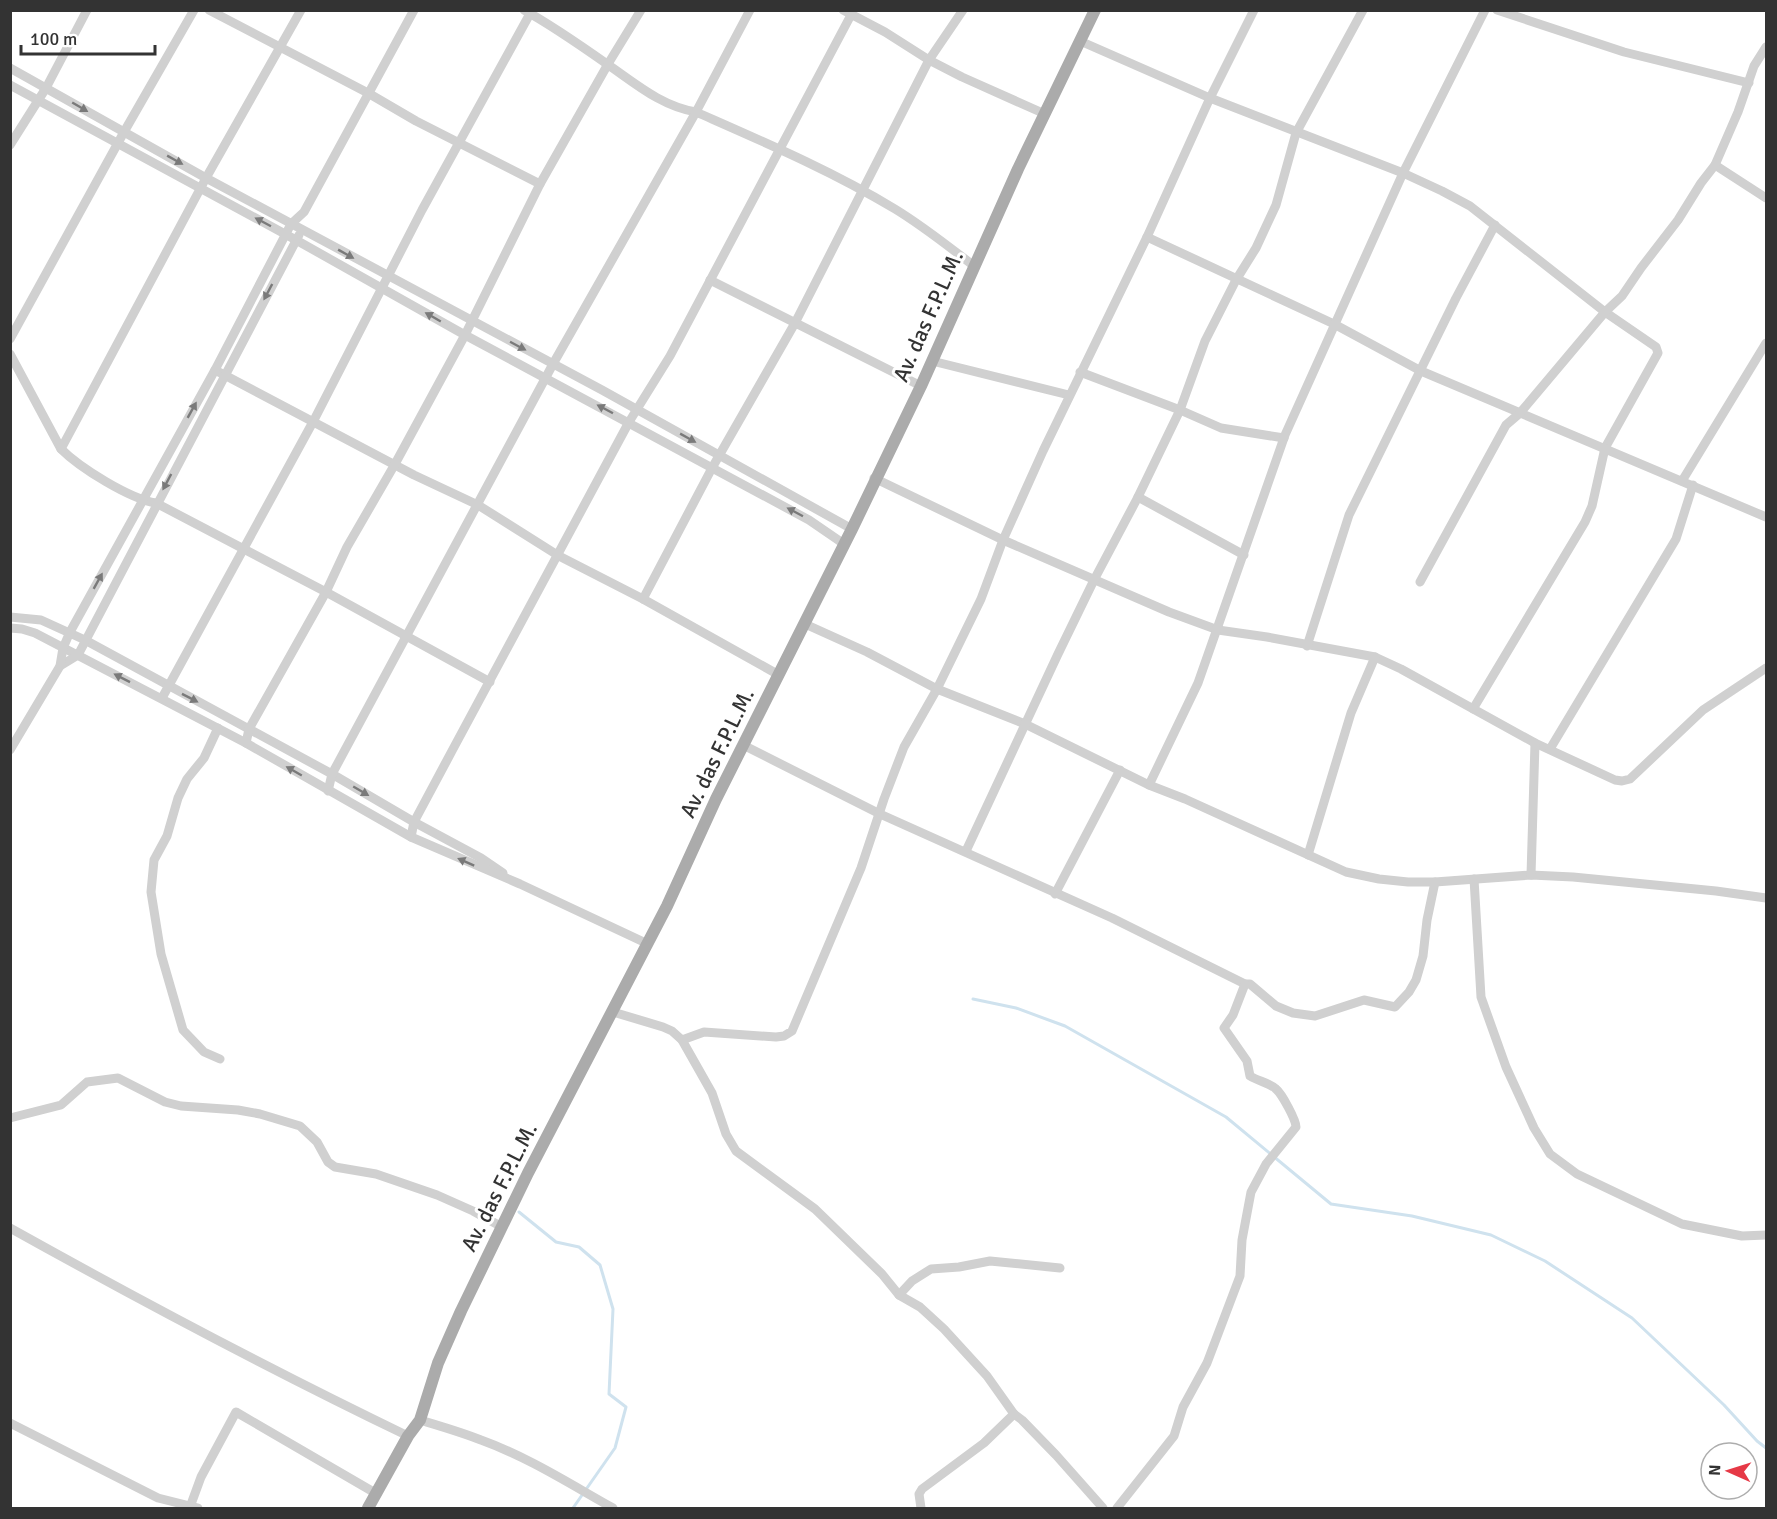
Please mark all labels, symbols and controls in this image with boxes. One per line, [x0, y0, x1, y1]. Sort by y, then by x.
scale bar [21, 18, 154, 56]
text: 100 m [30, 28, 77, 50]
one-way arrow [72, 102, 89, 112]
one-way arrow [167, 155, 183, 166]
one-way arrow [254, 218, 272, 228]
street label: Av. das F.P.L.M. [887, 246, 969, 386]
one-way arrow [338, 249, 355, 259]
one-way arrow [263, 283, 273, 300]
one-way arrow [424, 312, 441, 322]
one-way arrow [510, 341, 527, 351]
one-way arrow [187, 402, 197, 419]
one-way arrow [596, 404, 613, 414]
one-way arrow [680, 433, 697, 443]
one-way arrow [162, 474, 172, 491]
one-way arrow [786, 507, 803, 517]
one-way arrow [93, 572, 103, 589]
one-way arrow [114, 673, 131, 683]
street label: Av. das F.P.L.M. [674, 684, 760, 822]
one-way arrow [181, 693, 198, 703]
one-way arrow [285, 766, 302, 776]
one-way arrow [353, 786, 370, 796]
one-way arrow [458, 857, 475, 866]
street label: Av. das F.P.L.M. [455, 1118, 543, 1256]
north arrow [1699, 1441, 1759, 1501]
text: N [1705, 1464, 1725, 1476]

